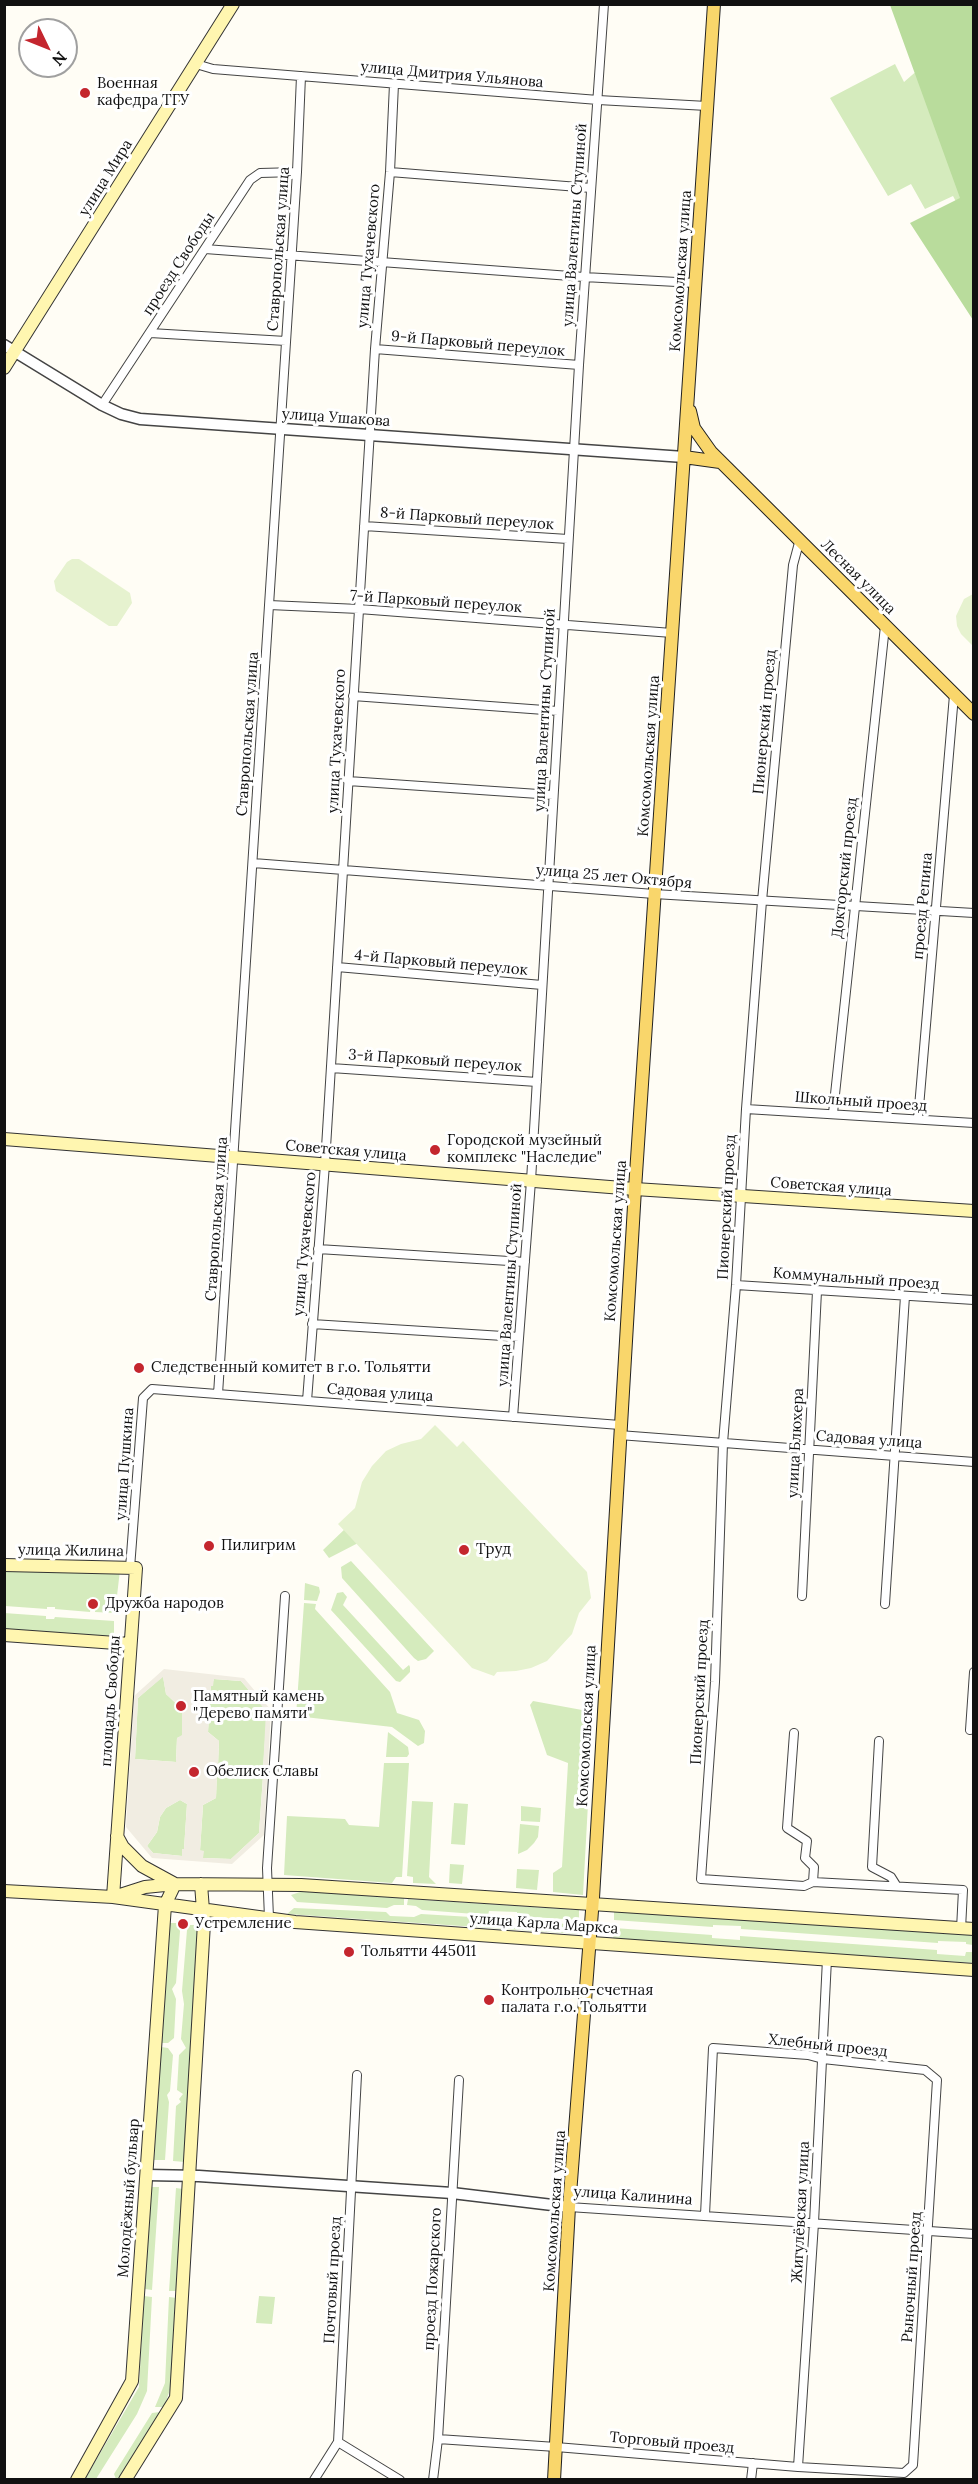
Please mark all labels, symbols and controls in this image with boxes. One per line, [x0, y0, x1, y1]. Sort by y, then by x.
north arrow [18, 18, 78, 78]
text: N [48, 48, 71, 70]
street label: улица Дмитрия Ульянова [360, 58, 544, 92]
place label: Военная кафедра ТГУ [97, 75, 189, 110]
marker: Военная кафедра ТГУ [78, 86, 92, 100]
street label: улица Валентины Ступиной [559, 123, 591, 327]
street label: улица Мира [75, 136, 137, 220]
street label: Ставропольская улица [264, 166, 294, 332]
street label: улица Тухачевского [354, 183, 384, 329]
street label: Комсомольская улица [666, 190, 696, 352]
street label: проезд Свободы [139, 209, 219, 319]
street label: 9-й Парковый переулок [390, 327, 566, 361]
street label: улица Ушакова [281, 405, 391, 431]
street label: 8-й Парковый переулок [380, 504, 554, 534]
street label: Лесная улица [817, 536, 899, 618]
street label: 7-й Парковый переулок [349, 587, 523, 617]
street label: улица Валентины Ступиной [531, 608, 559, 812]
street label: Пионерский проезд [750, 649, 780, 795]
street label: Ставропольская улица [233, 651, 263, 817]
street label: улица Тухачевского [324, 668, 350, 814]
street label: Комсомольская улица [634, 675, 664, 837]
street label: Докторский проезд [829, 796, 861, 940]
street label: проезд Репина [909, 852, 937, 960]
street label: улица 25 лет Октября [535, 861, 693, 893]
street label: 4-й Парковый переулок [354, 946, 528, 980]
street label: 3-й Парковый переулок [348, 1046, 522, 1076]
street label: Школьный проезд [794, 1088, 928, 1116]
place label: Городской музейный комплекс "Наследие" [447, 1132, 602, 1167]
street label: Пионерский проезд [714, 1134, 740, 1280]
street label: Ставропольская улица [202, 1136, 232, 1302]
street label: Советская улица [285, 1137, 407, 1165]
marker: Городской музейный комплекс "Наследие" [428, 1143, 442, 1157]
street label: Комсомольская улица [601, 1160, 631, 1322]
street label: улица Тухачевского [290, 1171, 320, 1317]
street label: Советская улица [770, 1174, 892, 1200]
street label: улица Валентины Ступиной [494, 1183, 526, 1387]
street label: Коммунальный проезд [772, 1264, 940, 1294]
place label: Следственный комитет в г.о. Тольятти [151, 1359, 431, 1377]
marker: Следственный комитет в г.о. Тольятти [132, 1361, 146, 1375]
street label: Садовая улица [326, 1380, 434, 1406]
street label: улица Блюхера [784, 1387, 808, 1499]
street label: улица Пушкина [112, 1407, 138, 1521]
street label: Садовая улица [815, 1427, 923, 1453]
place label: Пилигрим [221, 1537, 296, 1555]
marker: Пилигрим [202, 1539, 216, 1553]
street label: улица Жилина [18, 1541, 124, 1561]
place label: Труд [476, 1541, 511, 1559]
marker: Труд [457, 1543, 471, 1557]
place label: Дружба народов [105, 1595, 224, 1613]
marker: Дружба народов [86, 1597, 100, 1611]
street label: Пионерский проезд [687, 1619, 713, 1765]
street label: площадь Свободы [97, 1635, 125, 1767]
street label: Комсомольская улица [574, 1645, 600, 1807]
place label: Памятный камень "Дерево памяти" [193, 1688, 324, 1723]
marker: Памятный камень "Дерево памяти" [174, 1699, 188, 1713]
place label: Обелиск Славы [206, 1763, 319, 1781]
marker: Обелиск Славы [187, 1765, 201, 1779]
street label: улица Карла Маркса [469, 1910, 619, 1938]
place label: Устремление [195, 1915, 292, 1933]
marker: Устремление [176, 1917, 190, 1931]
place label: Тольятти 445011 [361, 1943, 476, 1961]
marker: Тольятти 445011 [342, 1945, 356, 1959]
place label: Контрольно-счетная палата г.о. Тольятти [501, 1982, 653, 2017]
marker: Контрольно-счетная палата г.о. Тольятти [482, 1993, 496, 2007]
street label: Хлебный проезд [768, 2031, 888, 2061]
street label: Молодёжный бульвар [114, 2118, 144, 2278]
street label: Комсомольская улица [540, 2130, 570, 2292]
street label: Жигулёвская улица [788, 2141, 814, 2283]
street label: улица Калинина [573, 2183, 693, 2209]
street label: проезд Пожарского [420, 2207, 446, 2351]
street label: Рыночный проезд [898, 2211, 926, 2343]
street label: Почтовый проезд [321, 2216, 345, 2344]
street label: Торговый проезд [609, 2429, 735, 2457]

